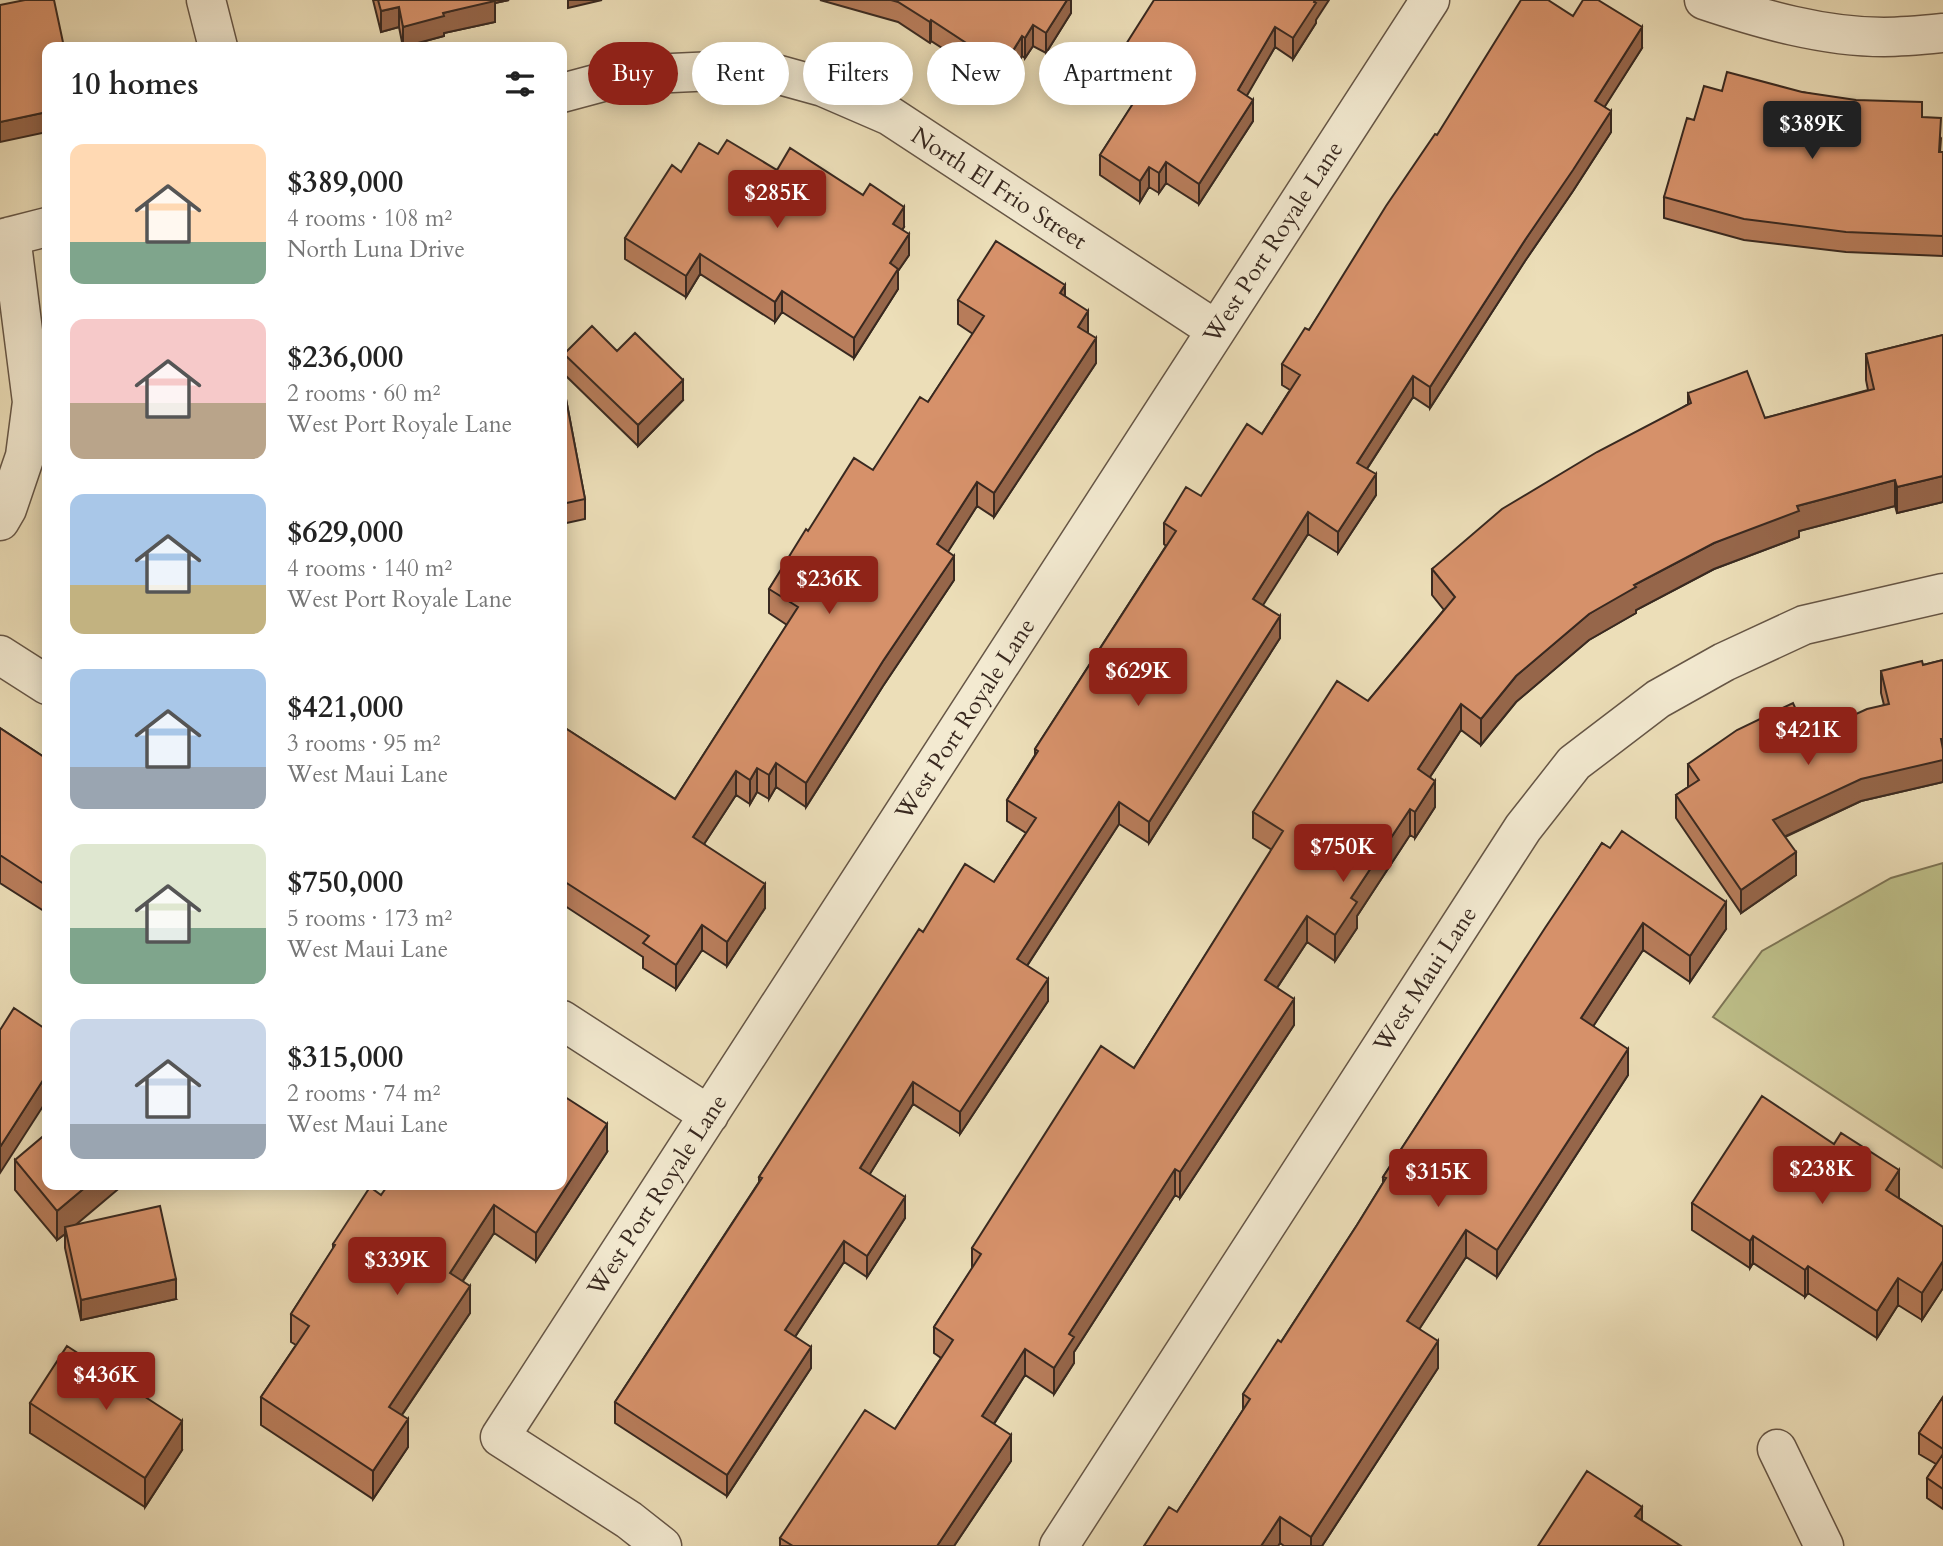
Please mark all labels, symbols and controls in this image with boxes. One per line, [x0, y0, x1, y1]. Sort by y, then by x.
chip: Buy [588, 42, 678, 105]
chip: Rent [692, 42, 789, 105]
chip: Filters [803, 42, 913, 105]
chip: New [927, 42, 1025, 105]
chip: Apartment [1039, 42, 1196, 105]
text: 10 homes [70, 64, 199, 105]
icon: filters [501, 65, 539, 103]
pin: $389K [1763, 102, 1861, 161]
text: $389K [1779, 108, 1845, 139]
street label: North El Frio Street [905, 119, 1093, 258]
street label: West Port Royale Lane [1195, 135, 1351, 351]
text: $389,000 [287, 162, 403, 203]
pin: $285K [728, 170, 826, 230]
icon: home [126, 172, 210, 256]
text: $285K [744, 177, 810, 208]
text: 4 rooms · 108 m² [287, 203, 452, 234]
text: North Luna Drive [287, 234, 465, 265]
text: $236,000 [287, 337, 403, 378]
icon: home [126, 347, 210, 431]
text: 2 rooms · 60 m² [287, 378, 440, 409]
text: West Port Royale Lane [287, 409, 512, 440]
text: $629,000 [287, 512, 403, 553]
icon: home [126, 522, 210, 606]
text: 4 rooms · 140 m² [287, 553, 452, 584]
pin: $236K [780, 556, 878, 616]
text: $236K [796, 563, 862, 594]
text: West Port Royale Lane [287, 584, 512, 615]
street label: West Port Royale Lane [887, 612, 1043, 828]
pin: $629K [1089, 648, 1187, 708]
text: $629K [1105, 655, 1171, 686]
text: $421,000 [287, 687, 403, 728]
icon: home [126, 697, 210, 781]
pin: $421K [1759, 708, 1857, 767]
text: $421K [1775, 714, 1841, 745]
text: 3 rooms · 95 m² [287, 728, 440, 759]
text: West Maui Lane [287, 759, 448, 790]
pin: $750K [1294, 824, 1392, 884]
text: $750K [1310, 831, 1376, 862]
text: $750,000 [287, 862, 403, 903]
icon: home [126, 872, 210, 956]
street label: West Maui Lane [1365, 900, 1485, 1060]
text: 5 rooms · 173 m² [287, 903, 452, 934]
text: West Maui Lane [287, 934, 448, 965]
text: $315,000 [287, 1037, 403, 1078]
icon: home [126, 1047, 210, 1131]
text: 2 rooms · 74 m² [287, 1078, 440, 1109]
street label: West Port Royale Lane [579, 1088, 735, 1304]
text: West Maui Lane [287, 1109, 448, 1140]
pin: $238K [1773, 1146, 1871, 1206]
pin: $315K [1389, 1150, 1487, 1209]
text: $238K [1789, 1153, 1855, 1184]
text: $315K [1405, 1156, 1471, 1187]
pin: $339K [348, 1238, 446, 1297]
text: $339K [364, 1244, 430, 1275]
pin: $436K [57, 1352, 155, 1412]
text: $436K [73, 1359, 139, 1390]

